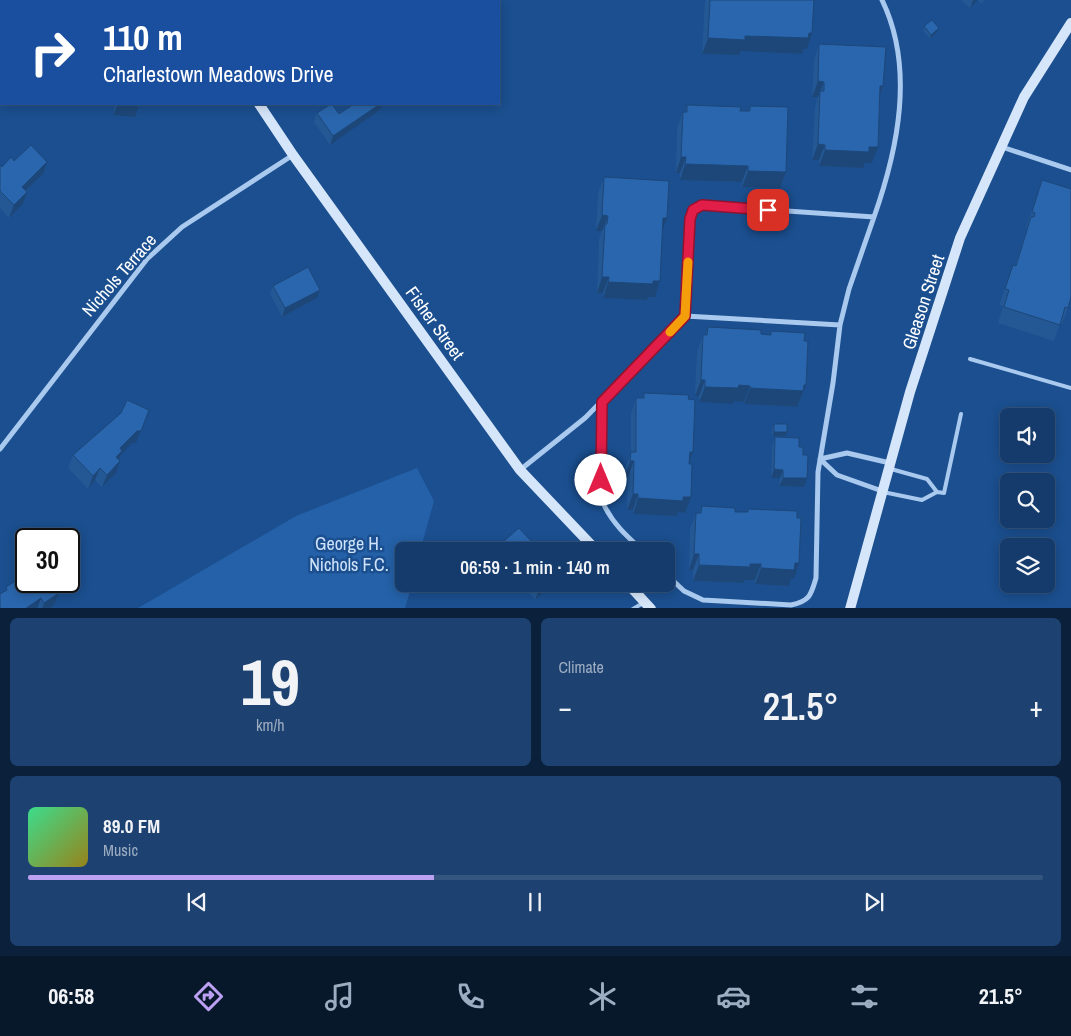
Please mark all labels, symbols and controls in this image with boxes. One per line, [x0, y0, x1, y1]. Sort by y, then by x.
text: 110 m [103, 14, 183, 61]
icon: right [20, 20, 85, 85]
text: Charlestown Meadows Drive [103, 59, 334, 89]
pin [747, 189, 789, 231]
icon: arrive [754, 196, 782, 224]
street label: Nichols Terrace [76, 228, 162, 322]
street label: Gleason Street [896, 251, 950, 353]
street label: Fisher Street [400, 281, 470, 365]
map controls [1000, 408, 1055, 593]
button: sound [1000, 408, 1055, 463]
position arrow [574, 453, 626, 505]
button: search [1000, 473, 1055, 528]
speed limit sign: 30 [15, 528, 80, 593]
park label: George H. Nichols F.C. [309, 531, 389, 577]
button: layers [1000, 538, 1055, 593]
text: 06:59 · 1 min · 140 m [460, 554, 610, 580]
text: 19 [241, 638, 300, 725]
text: Climate [559, 656, 604, 678]
text: 21.5° [763, 681, 839, 732]
text: − [559, 688, 572, 726]
text: + [1030, 688, 1043, 726]
text: km/h [256, 714, 284, 736]
text: 89.0 FM [103, 813, 160, 839]
text: Music [103, 839, 138, 861]
icon: previous [183, 888, 211, 916]
icon: pause [521, 888, 549, 916]
icon: next [860, 888, 888, 916]
icon: directions [191, 979, 226, 1014]
icon: music [322, 979, 357, 1014]
icon: phone [453, 979, 488, 1014]
icon: climate [585, 979, 620, 1014]
icon: car [716, 979, 751, 1014]
icon: filters [847, 979, 882, 1014]
text: 06:58 [48, 981, 94, 1011]
text: 21.5° [979, 981, 1023, 1011]

